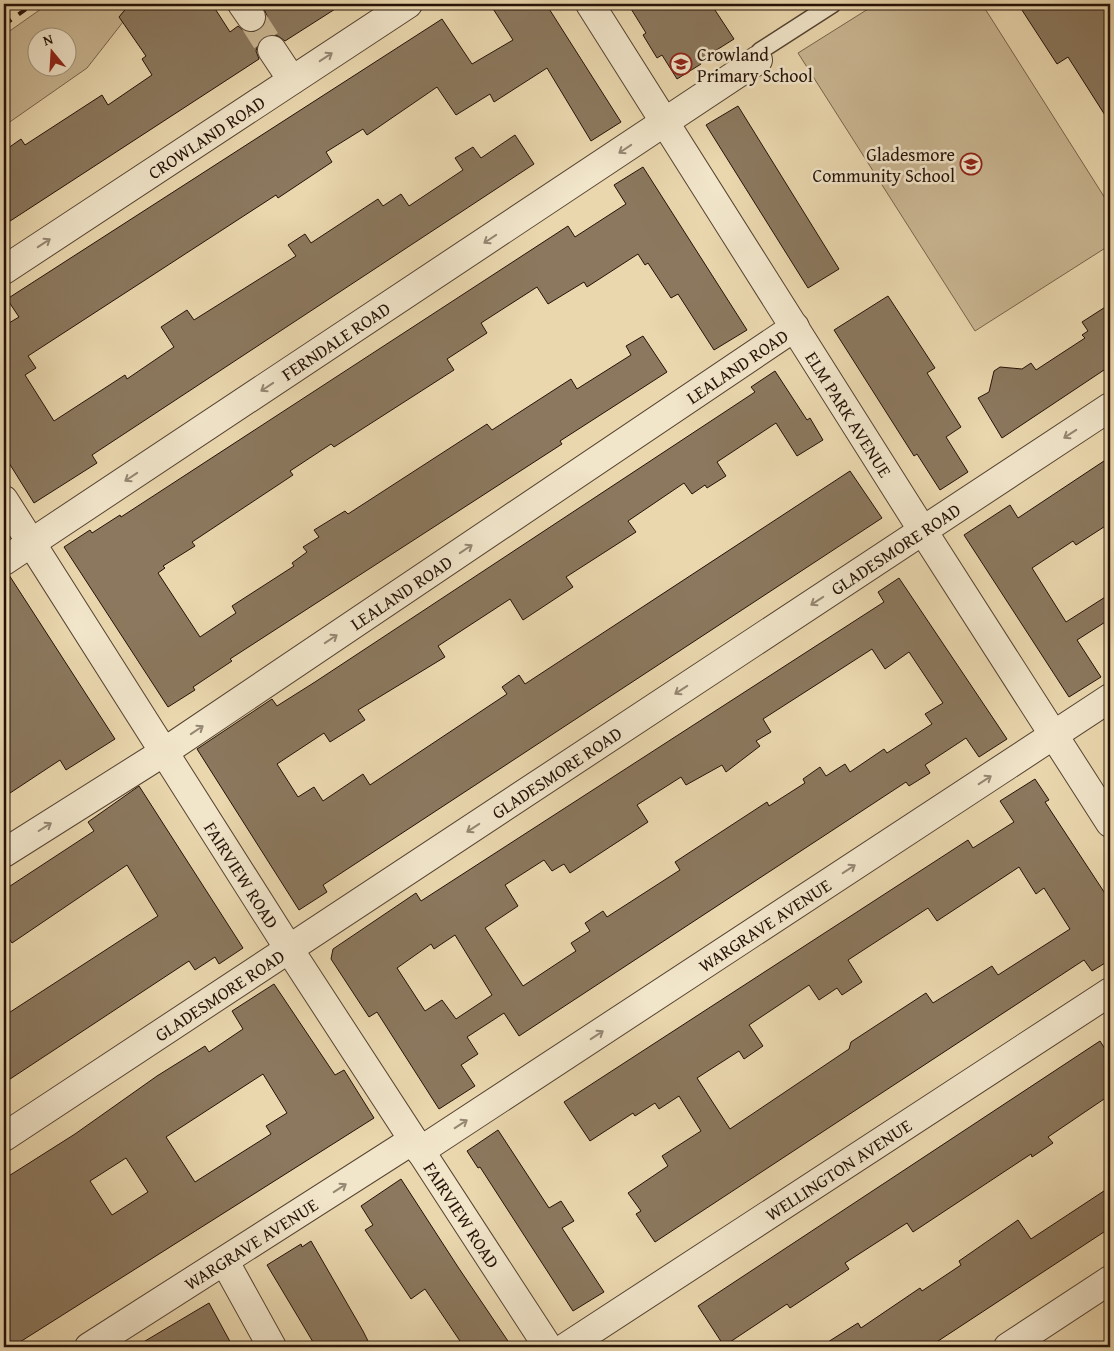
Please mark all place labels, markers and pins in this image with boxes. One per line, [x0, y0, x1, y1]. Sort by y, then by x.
place label: Crowland Primary School [697, 41, 813, 89]
school or university icon: Crowland Primary School [669, 52, 693, 76]
place label: Gladesmore Community School [812, 141, 955, 189]
school or university icon: Gladesmore Community School [959, 152, 983, 176]

